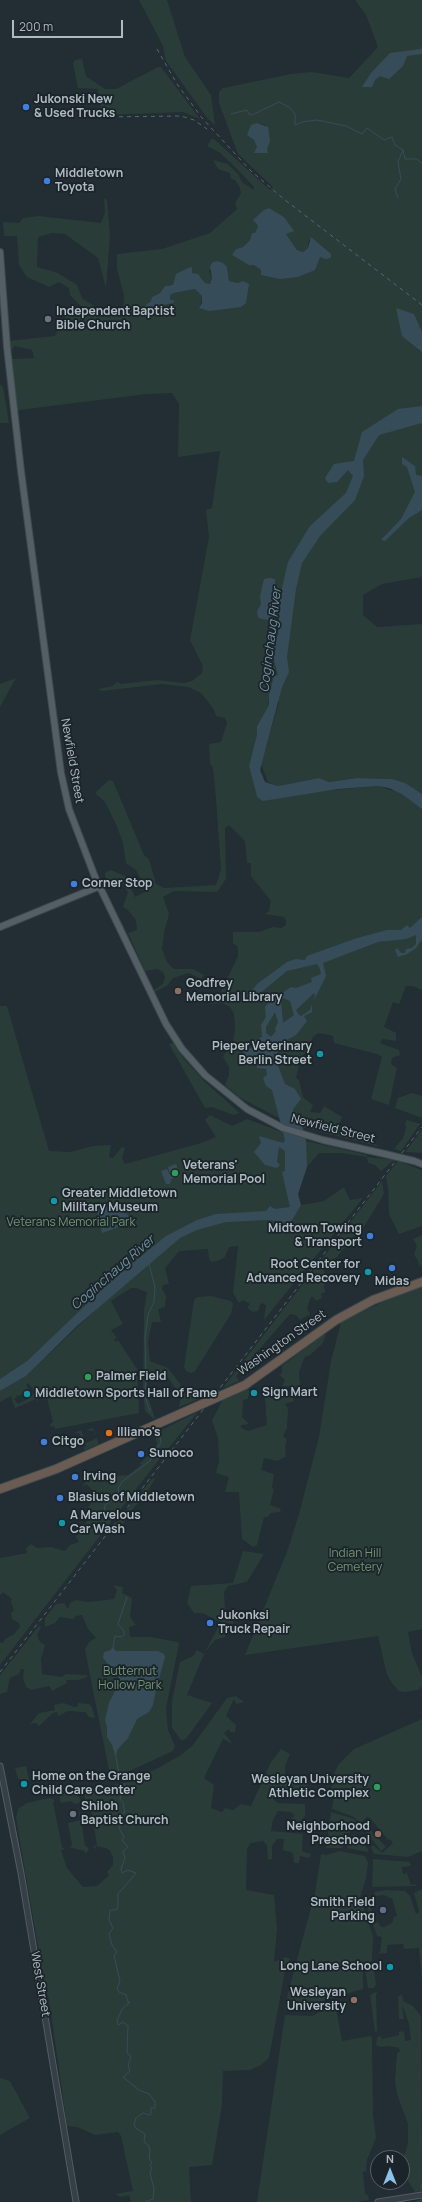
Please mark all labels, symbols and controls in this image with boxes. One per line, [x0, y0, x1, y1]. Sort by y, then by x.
scale bar [14, 12, 125, 38]
text: 200 m [19, 18, 53, 35]
place label: Jukonski New & Used Trucks [34, 93, 115, 121]
marker: Jukonski New & Used Trucks [21, 102, 31, 112]
place label: Middletown Toyota [55, 167, 123, 195]
marker: Middletown Toyota [42, 176, 52, 186]
place label: Independent Baptist Bible Church [56, 305, 175, 333]
marker: Independent Baptist Bible Church [43, 314, 53, 324]
water label: Coginchaug River [257, 587, 285, 693]
street label: Newfield Street [57, 717, 87, 805]
place label: Corner Stop [82, 877, 152, 891]
marker: Corner Stop [69, 879, 79, 889]
place label: Godfrey Memorial Library [186, 977, 282, 1005]
marker: Godfrey Memorial Library [173, 986, 183, 996]
place label: Pieper Veterinary Berlin Street [212, 1040, 312, 1068]
marker: Pieper Veterinary Berlin Street [315, 1049, 325, 1059]
street label: Newfield Street [290, 1112, 376, 1146]
place label: Veterans' Memorial Pool [183, 1159, 265, 1187]
marker: Veterans' Memorial Pool [170, 1168, 180, 1178]
place label: Greater Middletown Military Museum [62, 1187, 177, 1215]
marker: Greater Middletown Military Museum [49, 1196, 59, 1206]
park label: Veterans Memorial Park [7, 1216, 135, 1230]
place label: Midtown Towing & Transport [268, 1222, 362, 1250]
marker: Midtown Towing & Transport [365, 1231, 375, 1241]
water label: Coginchaug River [68, 1233, 158, 1313]
place label: Root Center for Advanced Recovery [246, 1258, 360, 1286]
marker: Midas [387, 1263, 397, 1273]
marker: Root Center for Advanced Recovery [363, 1267, 373, 1277]
place label: Midas [375, 1275, 409, 1289]
street label: Washington Street [235, 1307, 329, 1379]
place label: Palmer Field [96, 1370, 167, 1384]
marker: Palmer Field [83, 1372, 93, 1382]
place label: Sign Mart [262, 1386, 318, 1400]
place label: Middletown Sports Hall of Fame [35, 1387, 217, 1401]
marker: Sign Mart [249, 1388, 259, 1398]
marker: Middletown Sports Hall of Fame [22, 1389, 32, 1399]
place label: Illiano's [117, 1426, 161, 1440]
marker: Illiano's [104, 1428, 114, 1438]
place label: Citgo [52, 1435, 84, 1449]
marker: Citgo [39, 1437, 49, 1447]
place label: Sunoco [149, 1447, 193, 1461]
marker: Sunoco [136, 1449, 146, 1459]
place label: Irving [83, 1470, 116, 1484]
marker: Irving [70, 1472, 80, 1482]
place label: Blasius of Middletown [68, 1491, 195, 1505]
marker: Blasius of Middletown [55, 1493, 65, 1503]
place label: A Marvelous Car Wash [70, 1509, 141, 1537]
marker: A Marvelous Car Wash [57, 1518, 67, 1528]
park label: Indian Hill Cemetery [328, 1547, 382, 1575]
place label: Jukonksi Truck Repair [218, 1609, 290, 1637]
marker: Jukonksi Truck Repair [205, 1618, 215, 1628]
park label: Butternut Hollow Park [98, 1665, 162, 1693]
place label: Home on the Grange Child Care Center [32, 1770, 150, 1798]
place label: Wesleyan University Athletic Complex [251, 1773, 369, 1801]
marker: Home on the Grange Child Care Center [19, 1779, 29, 1789]
marker: Wesleyan University Athletic Complex [372, 1782, 382, 1792]
place label: Shiloh Baptist Church [81, 1800, 168, 1828]
marker: Shiloh Baptist Church [68, 1809, 78, 1819]
place label: Neighborhood Preschool [287, 1820, 370, 1848]
marker: Neighborhood Preschool [373, 1829, 383, 1839]
place label: Smith Field Parking [310, 1896, 375, 1924]
marker: Smith Field Parking [378, 1905, 388, 1915]
street label: West Street [27, 1950, 53, 2018]
place label: Long Lane School [280, 1960, 382, 1974]
marker: Long Lane School [385, 1962, 395, 1972]
place label: Wesleyan University [287, 1986, 346, 2014]
marker: Wesleyan University [349, 1995, 359, 2005]
north arrow [370, 2150, 410, 2190]
text: N [386, 2151, 394, 2166]

